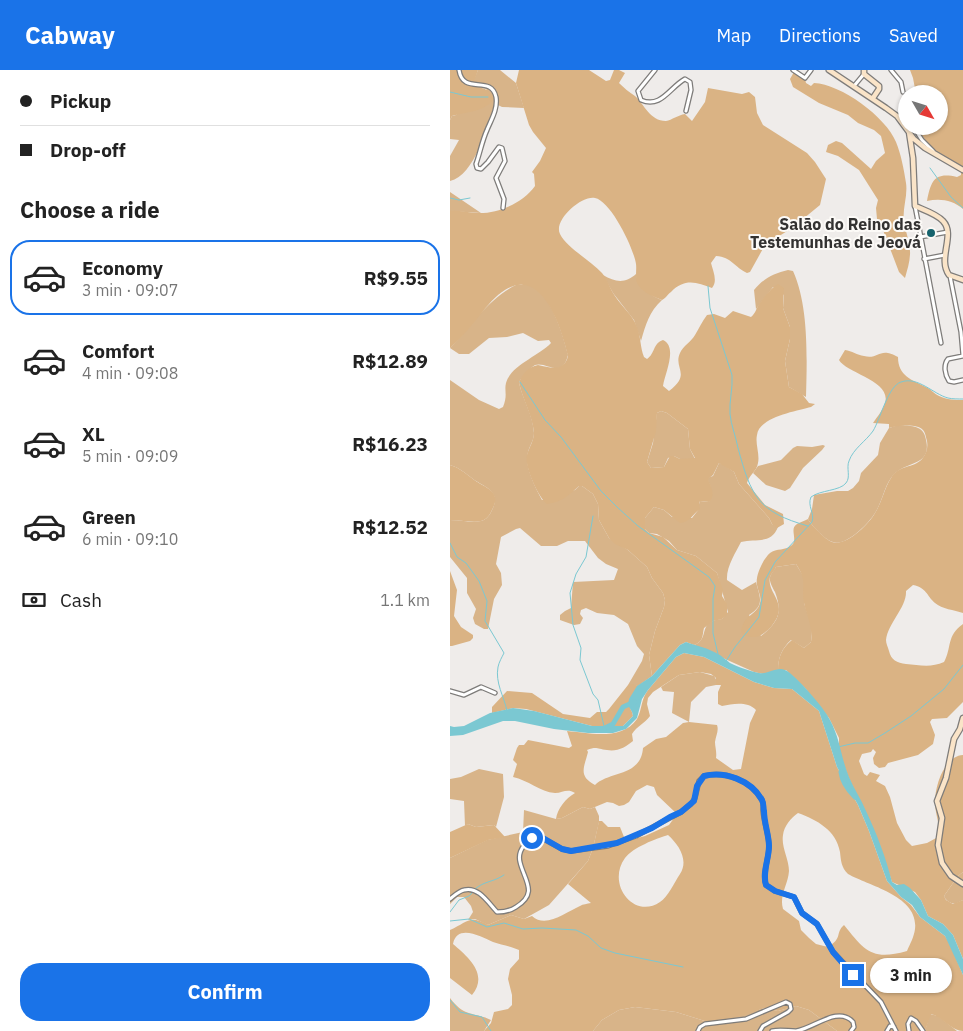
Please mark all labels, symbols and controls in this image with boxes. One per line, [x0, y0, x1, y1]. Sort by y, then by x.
text: Cabway [25, 19, 115, 51]
text: Map [716, 24, 751, 47]
text: Directions [779, 24, 861, 47]
text: Saved [889, 24, 938, 47]
north arrow [898, 85, 948, 135]
map controls [898, 85, 948, 135]
text: Pickup [50, 89, 111, 113]
text: Drop-off [50, 138, 126, 162]
text: Choose a ride [20, 195, 160, 224]
place label: Salão do Reino das Testemunhas de Jeová [750, 214, 921, 252]
marker: Salão do Reino das Testemunhas de Jeová [925, 227, 937, 239]
icon: car [22, 255, 67, 300]
text: Economy [82, 256, 163, 280]
text: R$9.55 [364, 266, 428, 290]
text: 3 min · 09:07 [82, 280, 178, 300]
icon: car [22, 338, 67, 383]
text: Comfort [82, 339, 155, 363]
text: R$12.89 [352, 349, 428, 373]
text: 4 min · 09:08 [82, 363, 178, 383]
icon: car [22, 421, 67, 466]
text: XL [82, 422, 105, 446]
text: R$16.23 [352, 432, 428, 456]
text: 5 min · 09:09 [82, 446, 178, 466]
icon: car [22, 504, 67, 549]
text: Green [82, 505, 136, 529]
text: R$12.52 [352, 515, 428, 539]
text: 6 min · 09:10 [82, 529, 178, 549]
icon: cash [20, 586, 48, 614]
text: Cash [60, 588, 102, 612]
text: 1.1 km [380, 590, 430, 610]
route start [521, 827, 543, 849]
callout: 3 min [870, 958, 953, 992]
button: Confirm [20, 963, 430, 1021]
route end [842, 964, 864, 986]
text: 3 min [890, 965, 932, 985]

